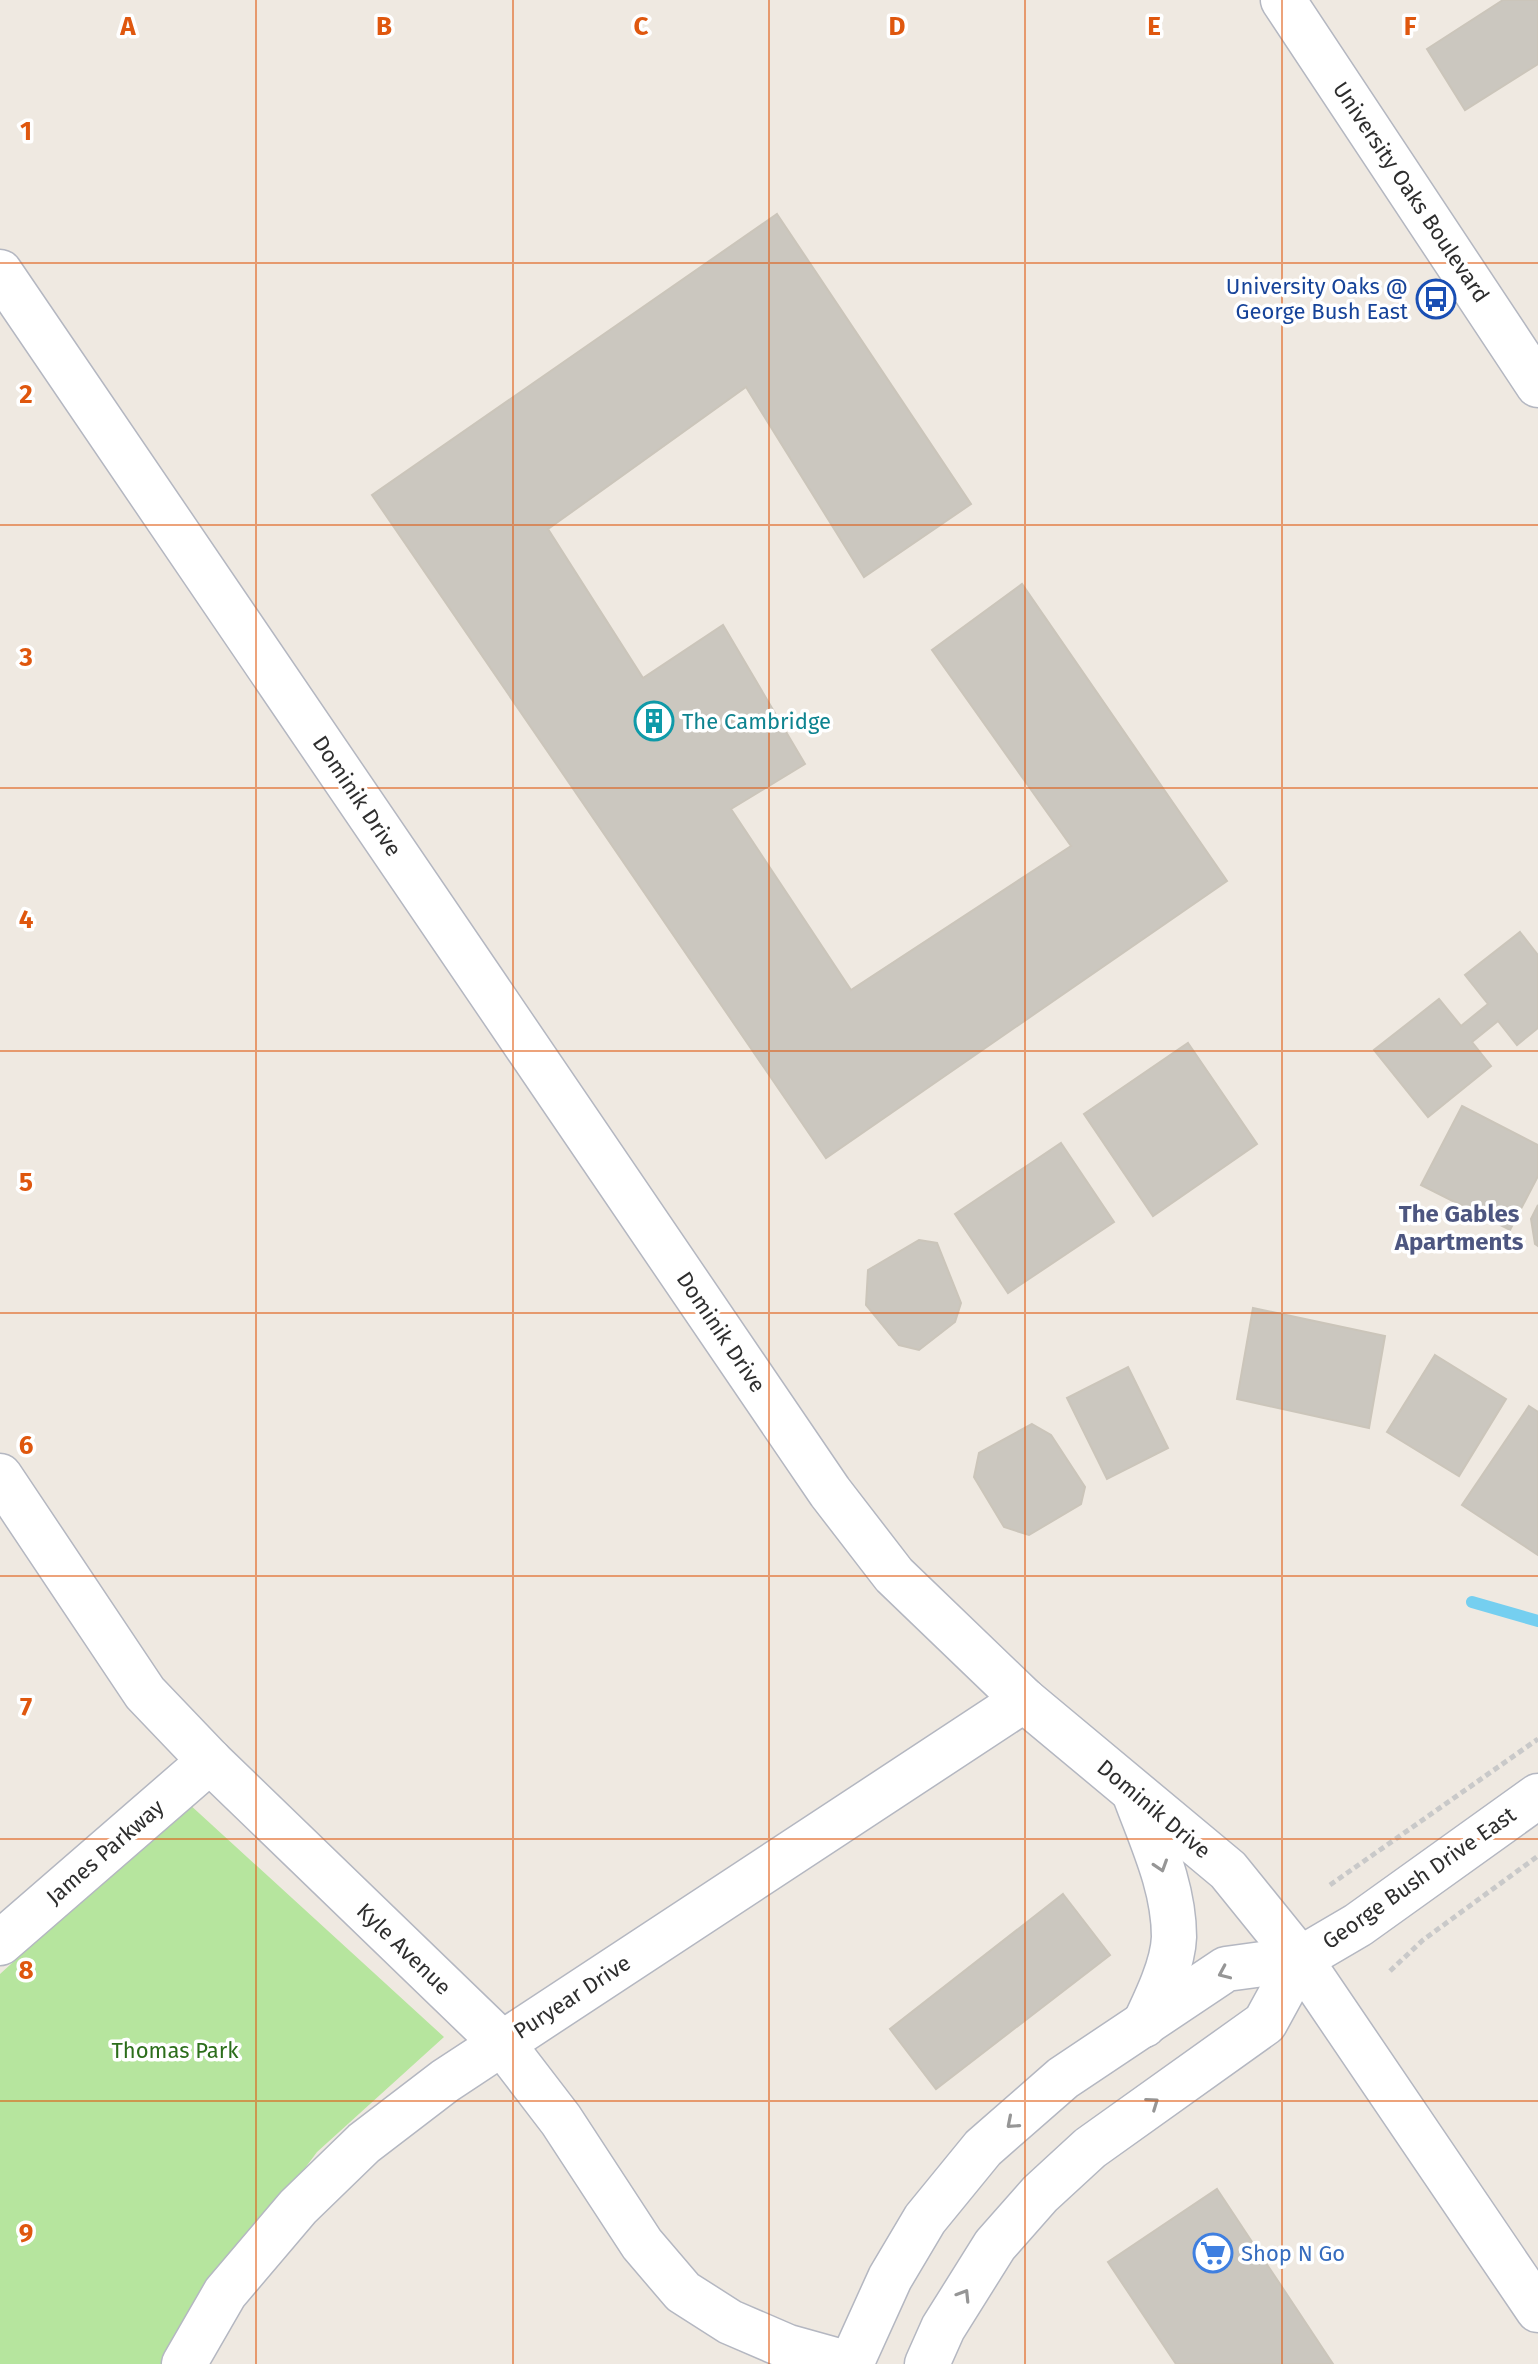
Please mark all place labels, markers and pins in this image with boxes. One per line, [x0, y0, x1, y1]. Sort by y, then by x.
place label: University Oaks @ George Bush East [1226, 273, 1408, 325]
bus stop icon: University Oaks @ George Bush East [1415, 278, 1457, 320]
building icon: The Cambridge [633, 700, 675, 742]
place label: The Cambridge [682, 708, 831, 735]
supermarket icon: Shop N Go [1192, 2232, 1234, 2274]
place label: Shop N Go [1241, 2240, 1345, 2267]

